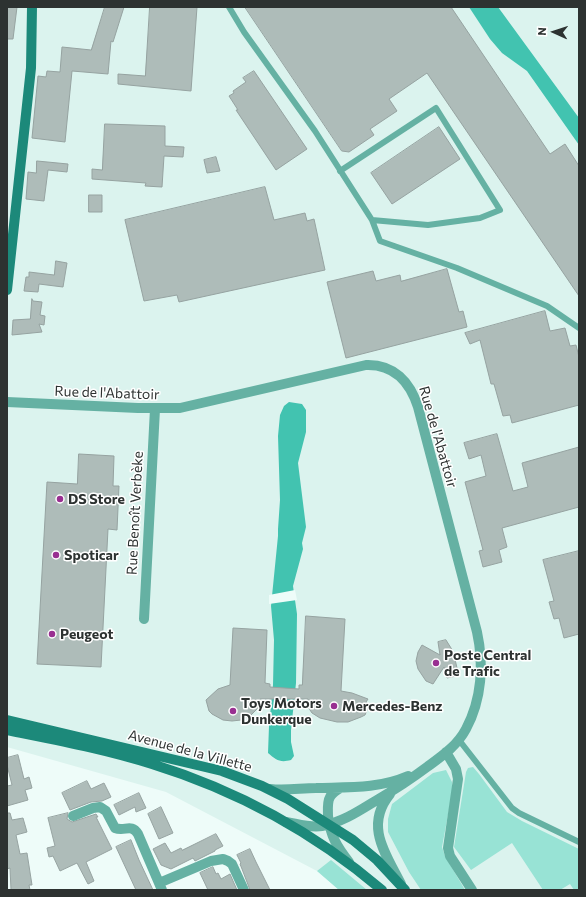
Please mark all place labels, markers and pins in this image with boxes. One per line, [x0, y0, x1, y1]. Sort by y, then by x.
place label: DS Store [68, 491, 125, 507]
marker: DS Store [55, 494, 65, 504]
place label: Spoticar [64, 547, 119, 563]
marker: Spoticar [51, 550, 61, 560]
place label: Peugeot [60, 626, 113, 642]
marker: Peugeot [47, 629, 57, 639]
place label: Poste Central de Trafic [444, 647, 531, 680]
marker: Poste Central de Trafic [431, 658, 441, 668]
place label: Toys Motors Dunkerque [241, 695, 322, 728]
place label: Mercedes-Benz [342, 698, 443, 714]
marker: Mercedes-Benz [329, 701, 339, 711]
marker: Toys Motors Dunkerque [228, 706, 238, 716]

